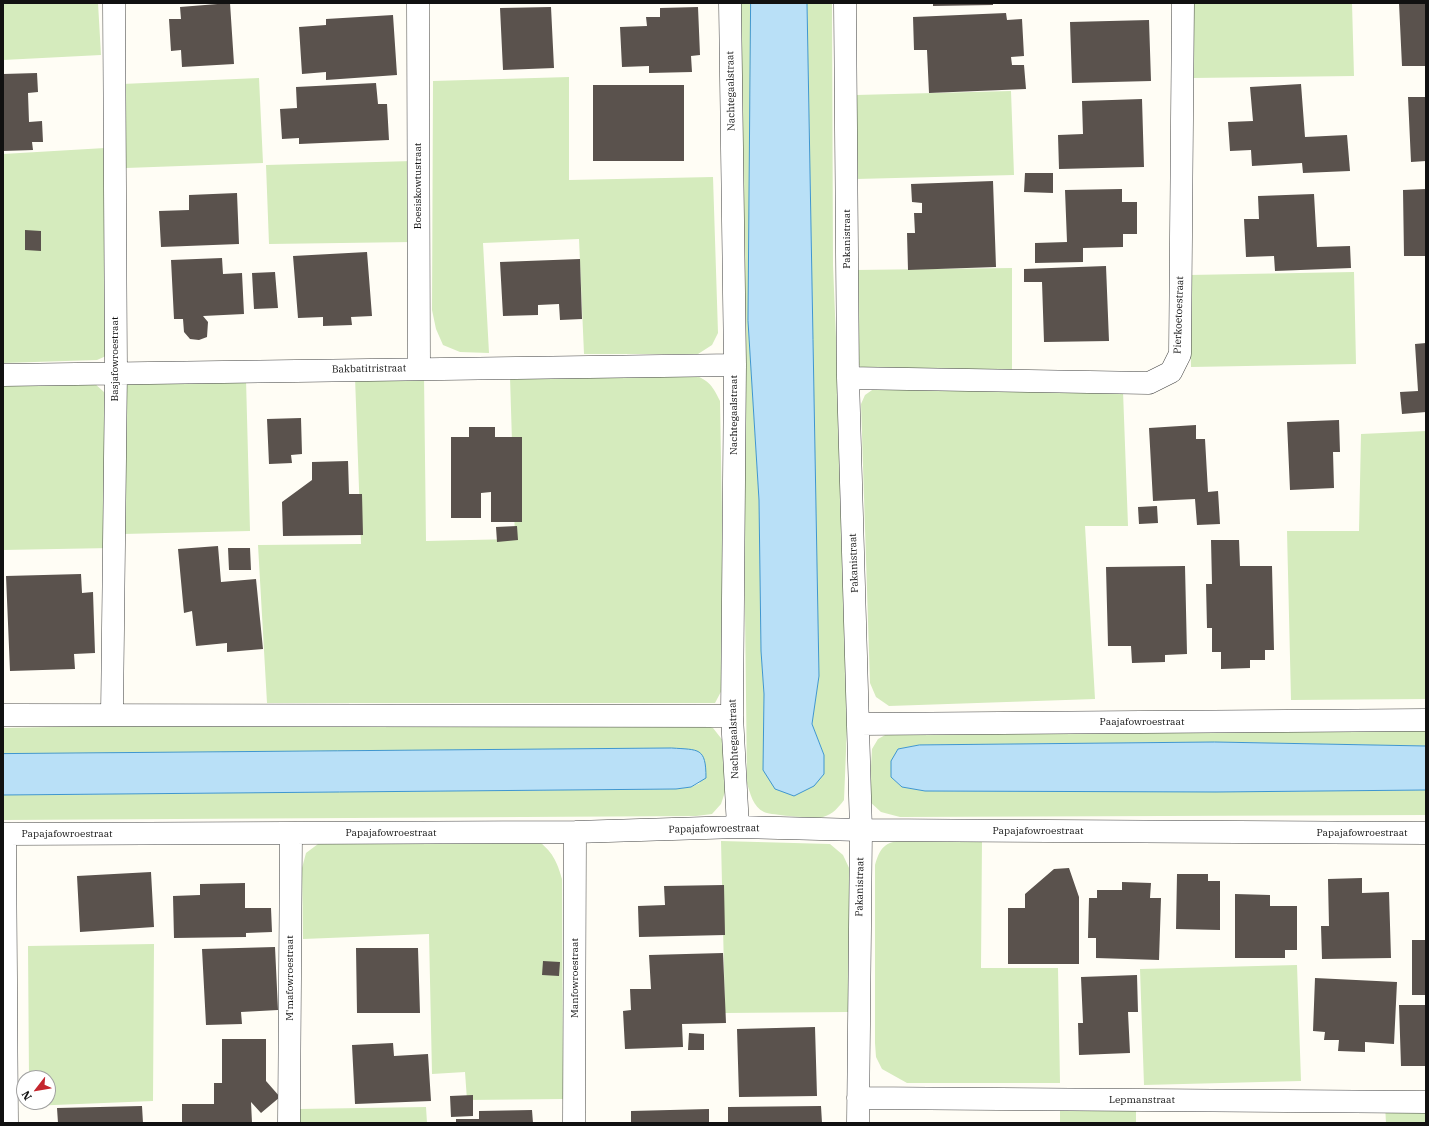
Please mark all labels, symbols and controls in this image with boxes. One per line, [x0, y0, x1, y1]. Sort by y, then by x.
street label: Nachtegaalstraat [724, 51, 738, 131]
street label: Boesiskowtustraat [412, 143, 424, 229]
street label: Pakanistraat [841, 209, 853, 269]
street label: Pierkoetoestraat [1172, 276, 1186, 354]
street label: Basjafowroestraat [109, 317, 121, 401]
street label: Bakbatitristraat [332, 362, 406, 376]
street label: Nachtegaalstraat [728, 375, 740, 455]
street label: Pakanistraat [847, 533, 861, 593]
street label: Nachtegaalstraat [727, 699, 741, 779]
street label: Paajafowroestraat [1100, 716, 1184, 728]
street label: Papajafowroestraat [668, 822, 760, 836]
street label: Papajafowroestraat [992, 825, 1084, 837]
street label: Papajafowroestraat [345, 827, 437, 839]
street label: Papajafowroestraat [1316, 827, 1408, 839]
street label: Papajafowroestraat [21, 828, 113, 840]
street label: Pakanistraat [853, 857, 867, 917]
street label: M'mafowroestraat [284, 935, 296, 1021]
street label: Manfowroestraat [569, 938, 581, 1018]
north arrow [16, 1070, 56, 1110]
text: N [18, 1088, 35, 1103]
street label: Lepmanstraat [1109, 1094, 1175, 1106]

